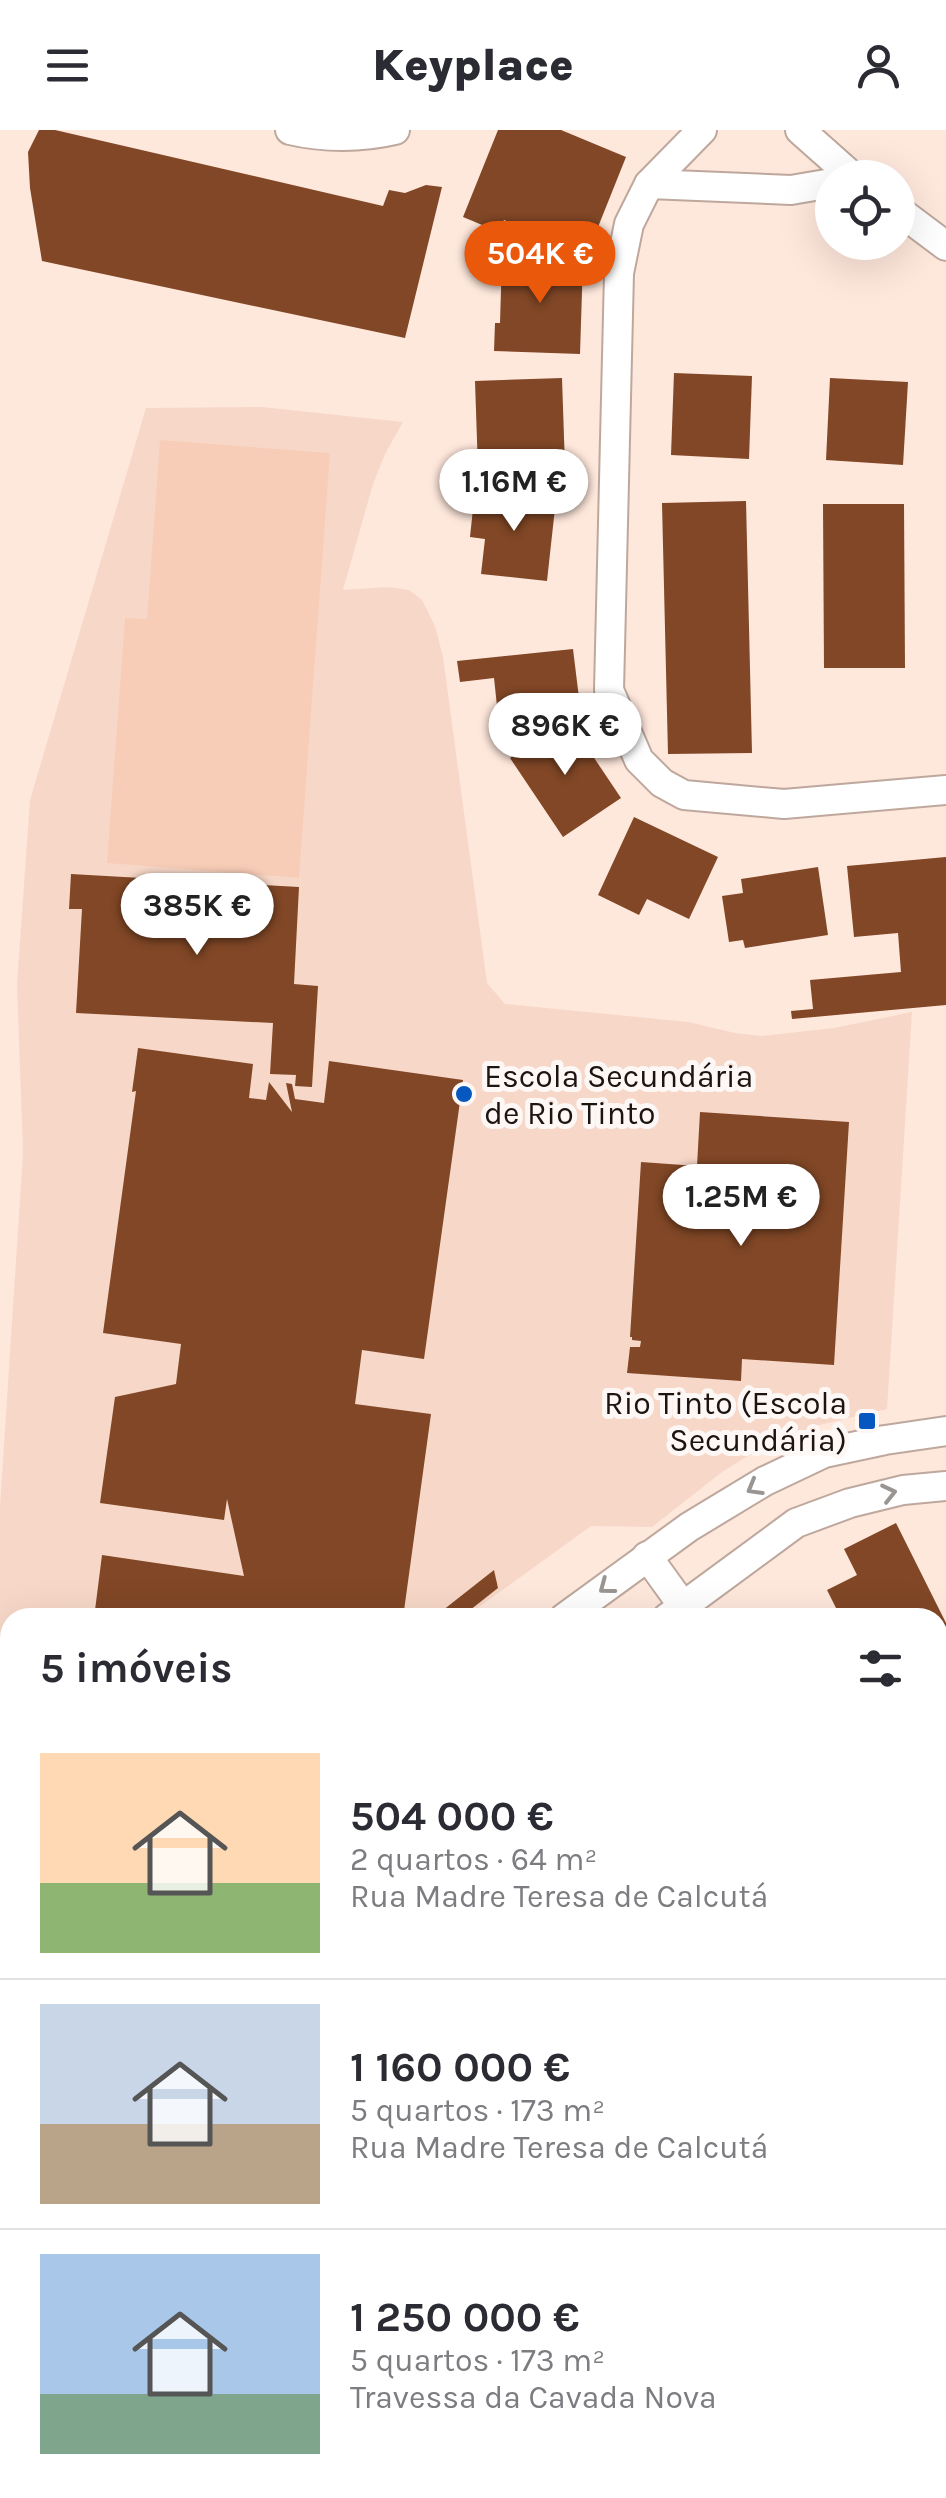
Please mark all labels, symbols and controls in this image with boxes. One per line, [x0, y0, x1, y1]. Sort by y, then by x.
icon: menu [40, 38, 95, 93]
icon: person [851, 38, 906, 93]
text: Keyplace [372, 39, 574, 91]
map controls [815, 160, 915, 260]
button: locate [815, 160, 915, 260]
pin: 504K € [459, 221, 621, 306]
text: 504K € [486, 235, 594, 272]
pin: 1.16M € [422, 449, 606, 534]
text: 1.16M € [461, 463, 567, 500]
pin: 896K € [484, 693, 646, 778]
text: 896K € [511, 707, 619, 744]
pin: 385K € [116, 873, 278, 958]
text: 385K € [143, 887, 251, 924]
place label: Escola Secundária de Rio Tinto [484, 1058, 753, 1132]
marker: Escola Secundária de Rio Tinto [453, 1083, 475, 1105]
pin: 1.25M € [649, 1164, 833, 1249]
text: 1.25M € [685, 1178, 797, 1215]
place label: Rio Tinto (Escola Secundária) [604, 1385, 847, 1459]
marker: Rio Tinto (Escola Secundária) [856, 1410, 878, 1432]
one-way arrow [747, 1476, 765, 1495]
one-way arrow [880, 1484, 897, 1505]
one-way arrow [599, 1575, 617, 1592]
icon: filters [853, 1641, 908, 1696]
text: 5 imóveis [40, 1643, 232, 1693]
text: 504 000 € [350, 1791, 554, 1841]
icon: home [120, 1793, 240, 1913]
text: 2 quartos · 64 m² [350, 1841, 597, 1878]
text: Rua Madre Teresa de Calcutá [350, 1878, 768, 1915]
text: 1 160 000 € [350, 2042, 570, 2092]
icon: home [120, 2044, 240, 2164]
text: 5 quartos · 173 m² [350, 2092, 605, 2129]
text: Rua Madre Teresa de Calcutá [350, 2129, 768, 2166]
text: 1 250 000 € [350, 2292, 580, 2342]
icon: home [120, 2294, 240, 2414]
text: 5 quartos · 173 m² [350, 2342, 605, 2379]
text: Travessa da Cavada Nova [350, 2379, 717, 2416]

